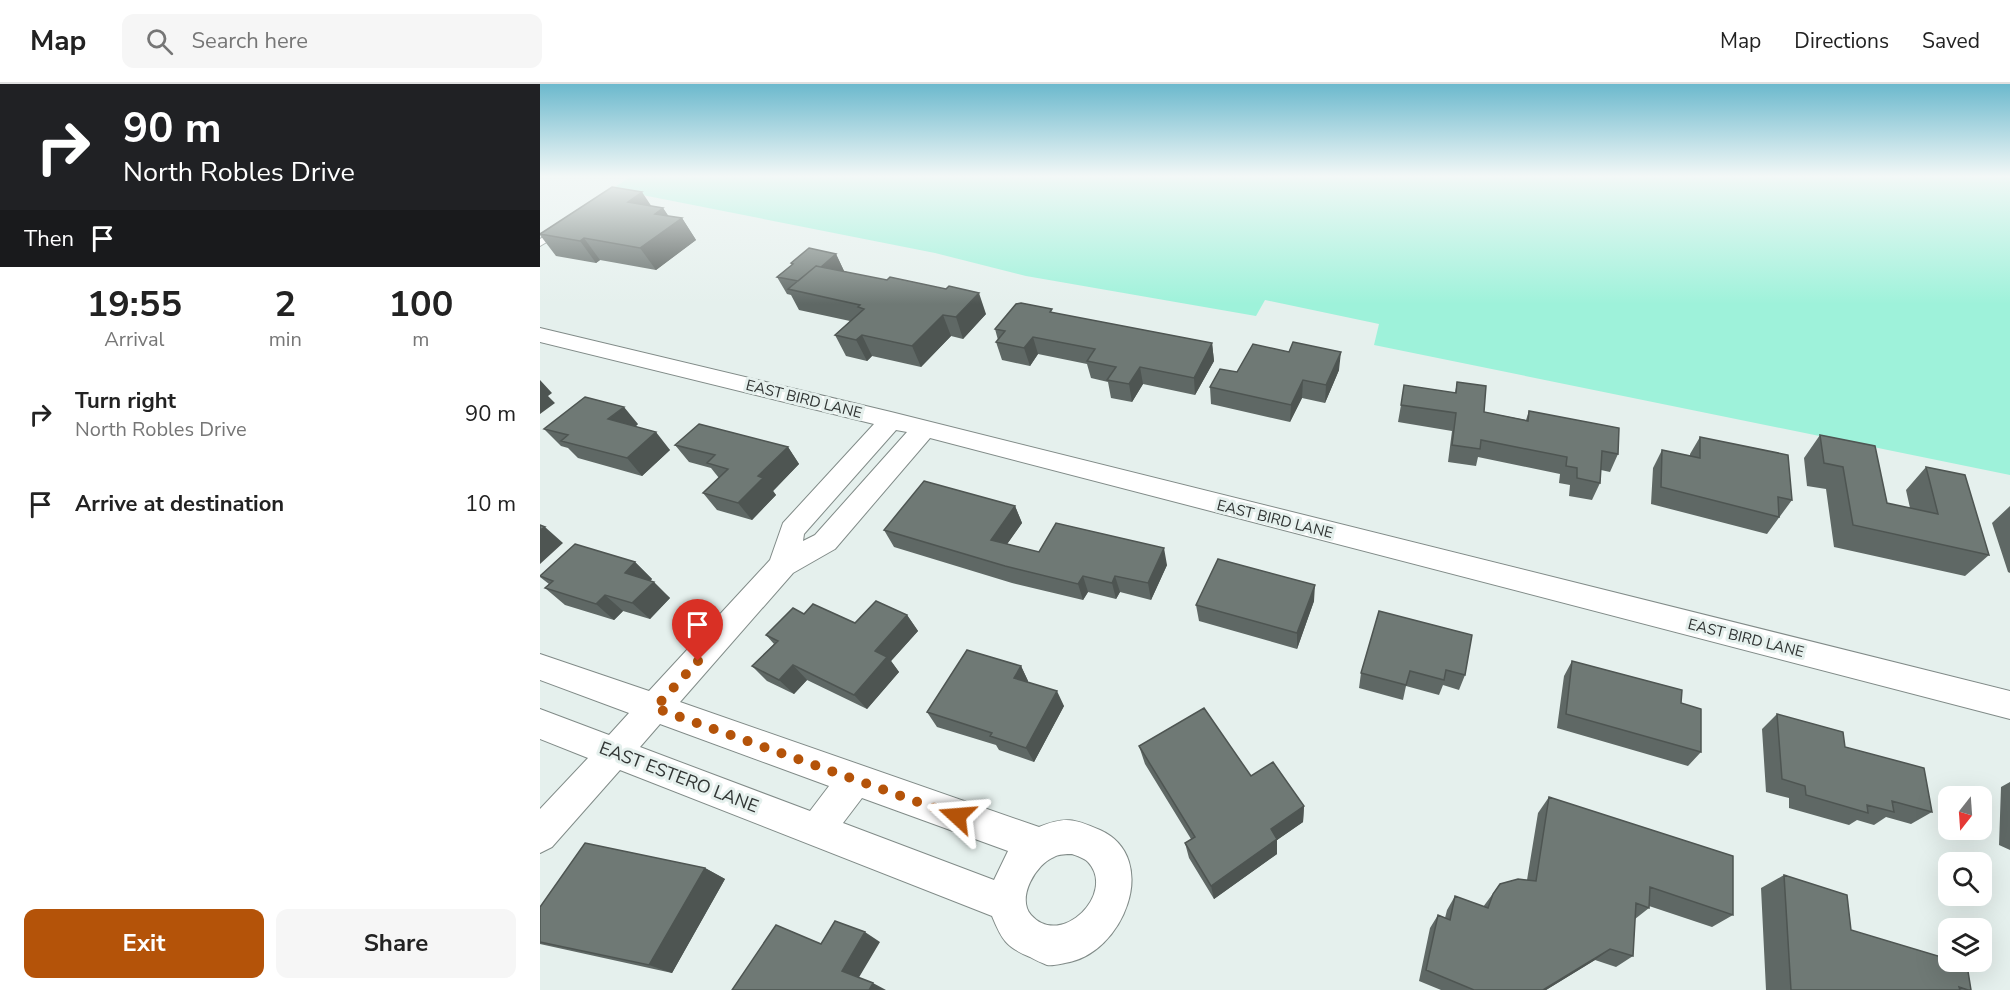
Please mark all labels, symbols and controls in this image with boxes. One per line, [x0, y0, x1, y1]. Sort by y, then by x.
search box [122, 14, 542, 68]
text: Map [30, 22, 86, 60]
icon: search [143, 25, 176, 58]
text: Search here [191, 26, 308, 56]
text: Map [1720, 27, 1761, 55]
text: Directions [1794, 27, 1889, 55]
text: Saved [1922, 27, 1980, 55]
text: 90 m [123, 100, 222, 157]
icon: right [24, 108, 102, 186]
text: North Robles Drive [123, 154, 355, 191]
icon: arrive [86, 222, 119, 255]
text: Then [24, 224, 74, 254]
text: 19:55 [87, 280, 182, 329]
text: 2 [274, 280, 296, 329]
text: 100 [388, 280, 453, 329]
text: Arrival [104, 326, 164, 353]
text: min [269, 326, 302, 353]
text: m [412, 326, 429, 353]
street label: EAST BIRD LANE [744, 375, 864, 423]
text: Turn right [75, 386, 176, 416]
icon: right [24, 398, 57, 431]
text: 90 m [465, 399, 516, 429]
text: North Robles Drive [75, 416, 247, 443]
icon: arrive [24, 488, 57, 521]
text: Arrive at destination [75, 489, 284, 519]
text: 10 m [465, 489, 516, 519]
street label: EAST BIRD LANE [1215, 495, 1335, 543]
pin [672, 599, 723, 661]
icon: arrive [681, 608, 714, 641]
street label: EAST BIRD LANE [1686, 614, 1806, 662]
street label: EAST ESTERO LANE [596, 736, 762, 818]
position arrow [925, 784, 989, 848]
north arrow [1938, 786, 1992, 840]
map controls [1938, 786, 1992, 972]
button: search [1938, 852, 1992, 906]
button: Exit [24, 909, 264, 978]
button: Share [276, 909, 516, 978]
button: layers [1938, 918, 1992, 972]

